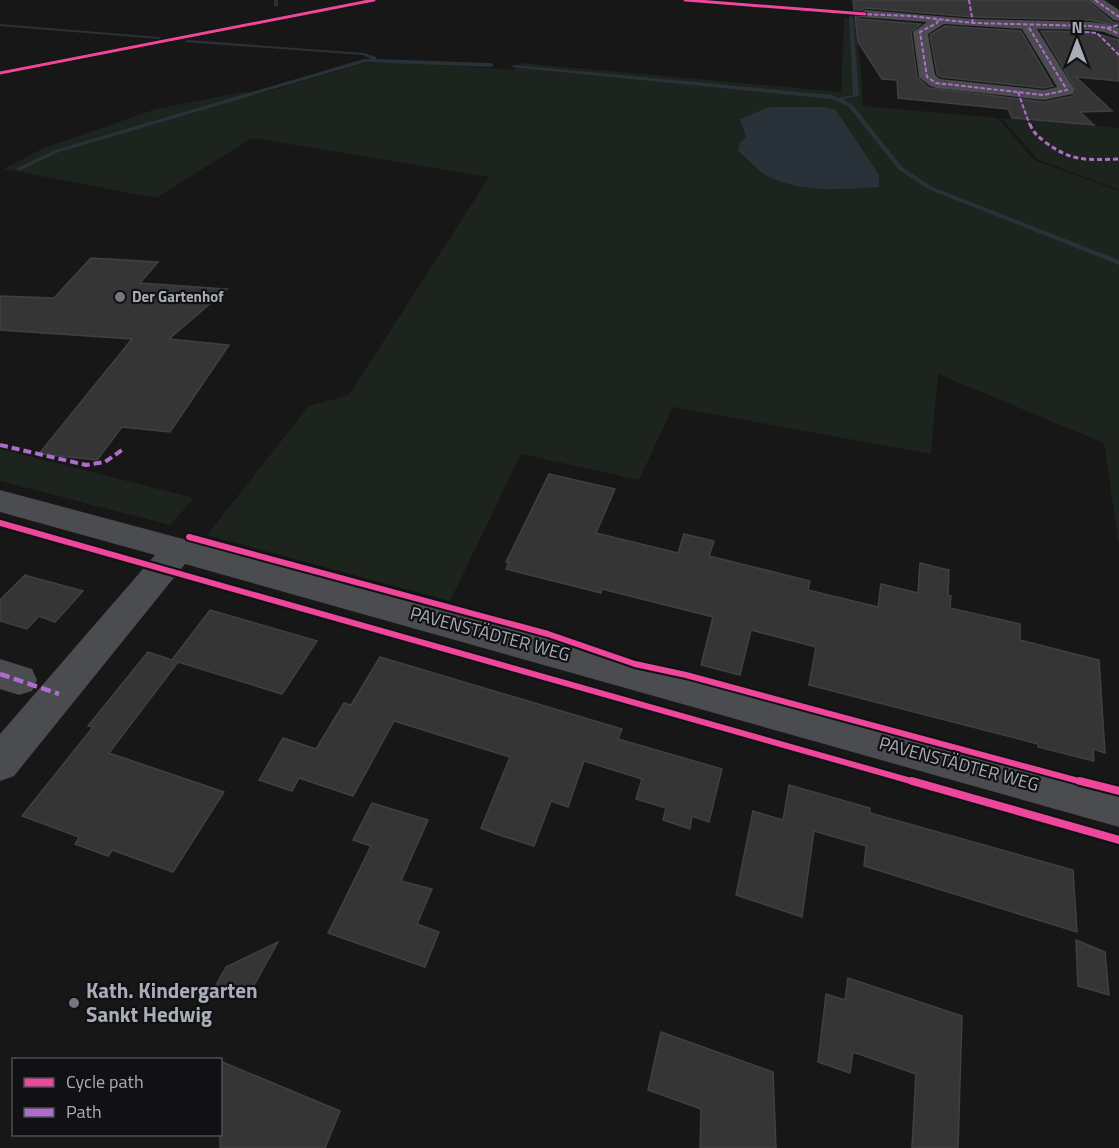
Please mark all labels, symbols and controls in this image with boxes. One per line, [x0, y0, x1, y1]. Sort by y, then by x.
north arrow [1047, 12, 1107, 72]
text: N [1071, 15, 1083, 39]
place label: Der Gartenhof [132, 285, 224, 308]
marker: Der Gartenhof [113, 290, 127, 304]
street label: PAVENSTÄDTER WEG [407, 599, 573, 668]
street label: PAVENSTÄDTER WEG [876, 729, 1042, 798]
place label: Kath. Kindergarten Sankt Hedwig [86, 974, 258, 1030]
marker: Kath. Kindergarten Sankt Hedwig [67, 996, 81, 1010]
legend [12, 1058, 222, 1136]
text: Cycle path [66, 1068, 144, 1095]
text: Path [66, 1098, 102, 1125]

